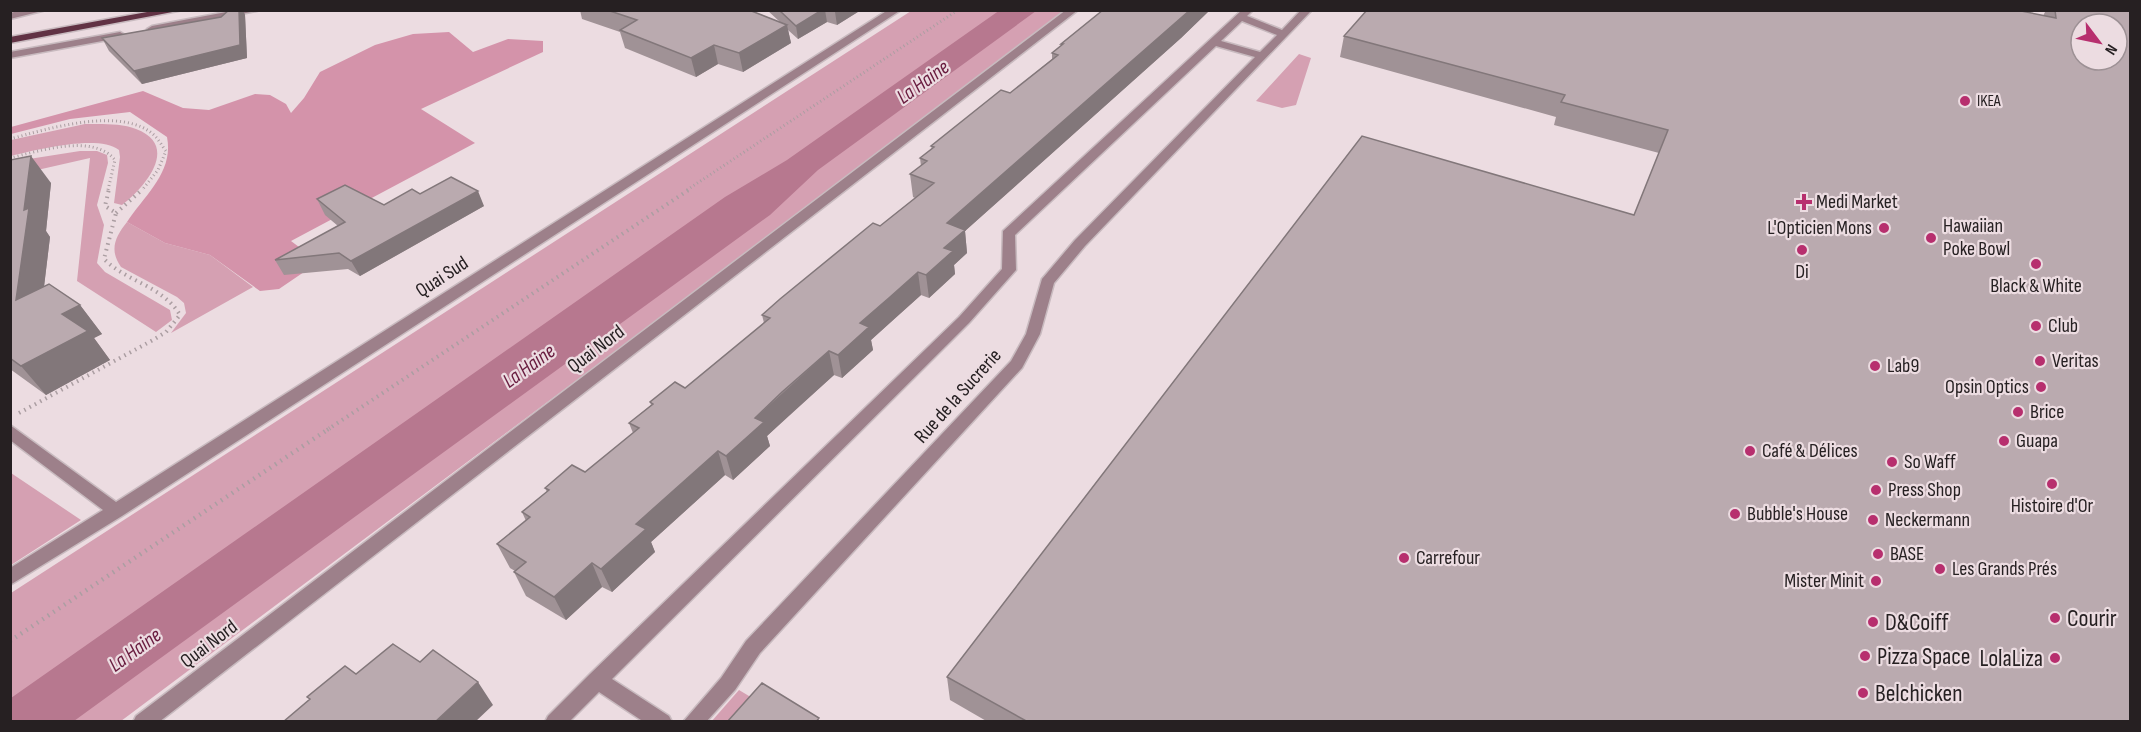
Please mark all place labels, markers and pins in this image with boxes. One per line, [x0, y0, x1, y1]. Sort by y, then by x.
place label: IKEA [1977, 92, 2001, 111]
marker: IKEA [1958, 94, 1972, 108]
place label: Medi Market [1816, 190, 1898, 214]
marker: Medi Market [1797, 195, 1811, 209]
place label: Hawaiian Poke Bowl [1943, 214, 2010, 261]
place label: L'Opticien Mons [1767, 216, 1872, 240]
marker: L'Opticien Mons [1877, 221, 1891, 235]
marker: Hawaiian Poke Bowl [1924, 231, 1938, 245]
marker: Di [1795, 243, 1809, 257]
marker: Black & White [2029, 257, 2043, 271]
place label: Di [1795, 260, 1809, 284]
place label: Black & White [1990, 274, 2082, 298]
place label: Club [2048, 314, 2078, 338]
marker: Club [2029, 319, 2043, 333]
place label: Veritas [2052, 349, 2099, 373]
place label: Lab9 [1887, 354, 1919, 378]
marker: Veritas [2033, 354, 2047, 368]
marker: Lab9 [1868, 359, 1882, 373]
place label: Opsin Optics [1945, 375, 2029, 399]
marker: Opsin Optics [2034, 380, 2048, 394]
place label: Brice [2030, 400, 2064, 424]
marker: Brice [2011, 405, 2025, 419]
place label: Guapa [2016, 429, 2058, 453]
marker: Guapa [1997, 434, 2011, 448]
place label: Café & Délices [1762, 439, 1858, 463]
marker: Café & Délices [1743, 444, 1757, 458]
place label: So Waff [1904, 450, 1956, 474]
marker: So Waff [1885, 455, 1899, 469]
marker: Histoire d'Or [2045, 477, 2059, 491]
place label: Press Shop [1888, 478, 1961, 502]
marker: Press Shop [1869, 483, 1883, 497]
place label: Histoire d'Or [2011, 494, 2094, 518]
place label: Bubble's House [1747, 502, 1848, 526]
marker: Bubble's House [1728, 507, 1742, 521]
place label: Neckermann [1885, 508, 1970, 532]
marker: Neckermann [1866, 513, 1880, 527]
place label: BASE [1890, 542, 1924, 566]
place label: Carrefour [1416, 546, 1480, 570]
marker: BASE [1871, 547, 1885, 561]
marker: Carrefour [1397, 551, 1411, 565]
place label: Les Grands Prés [1952, 557, 2057, 581]
marker: Les Grands Prés [1933, 562, 1947, 576]
place label: Mister Minit [1784, 569, 1864, 593]
marker: Mister Minit [1869, 574, 1883, 588]
place label: Courir [2067, 604, 2117, 633]
place label: D&Coiff [1885, 608, 1949, 637]
marker: Courir [2048, 611, 2062, 625]
marker: D&Coiff [1866, 615, 1880, 629]
place label: Pizza Space [1877, 642, 1970, 671]
place label: LolaLiza [1980, 644, 2043, 673]
marker: Pizza Space [1858, 649, 1872, 663]
marker: LolaLiza [2048, 651, 2062, 665]
place label: Belchicken [1875, 679, 1962, 708]
marker: Belchicken [1856, 686, 1870, 700]

